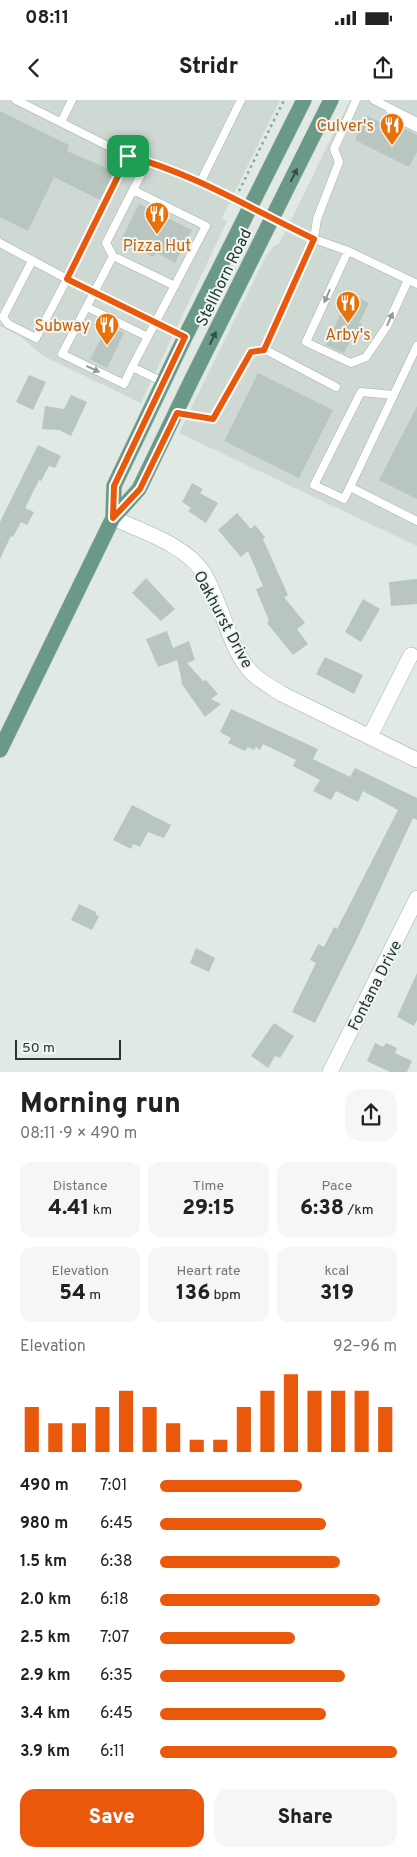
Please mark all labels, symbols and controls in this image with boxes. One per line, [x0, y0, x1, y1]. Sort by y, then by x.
text: 08:11 [25, 6, 69, 30]
icon: back [20, 54, 48, 82]
text: Stridr [179, 54, 238, 81]
icon: share [369, 54, 397, 82]
restaurant icon: Culver's [379, 112, 405, 146]
place label: Culver's [316, 117, 374, 137]
pin [107, 135, 149, 177]
icon: arrive [114, 142, 142, 170]
one-way arrow [290, 168, 298, 183]
restaurant icon: Pizza Hut [144, 201, 170, 235]
street label: Stellhorn Road [192, 226, 257, 330]
place label: Pizza Hut [123, 237, 191, 257]
one-way arrow [323, 288, 332, 303]
restaurant icon: Arby's [335, 290, 361, 324]
restaurant icon: Subway [94, 312, 120, 346]
one-way arrow [387, 312, 395, 326]
place label: Subway [34, 317, 90, 337]
place label: Arby's [325, 326, 371, 346]
one-way arrow [209, 330, 217, 345]
one-way arrow [85, 365, 100, 373]
street label: Oakhurst Drive [188, 568, 256, 672]
street label: Fontana Drive [344, 937, 407, 1035]
scale bar [15, 1037, 121, 1060]
text: 50 m [22, 1040, 55, 1057]
text: Morning run [20, 1087, 181, 1123]
button: share [345, 1089, 397, 1141]
text: 08:11 · 9 × 490 m [20, 1124, 137, 1144]
text: Distance [53, 1178, 108, 1195]
text: Time [193, 1178, 224, 1195]
text: Pace [321, 1178, 352, 1195]
text: 4.41 [48, 1195, 89, 1222]
text: 29:15 [182, 1195, 235, 1222]
text: 6:38 [300, 1195, 344, 1222]
text: km [89, 1202, 112, 1219]
text: /km [344, 1202, 374, 1219]
text: Elevation [51, 1263, 109, 1280]
text: Heart rate [176, 1263, 241, 1280]
text: kcal [324, 1263, 349, 1280]
text: 54 [59, 1280, 86, 1307]
text: 136 [176, 1280, 210, 1307]
text: 319 [320, 1280, 354, 1307]
text: m [86, 1287, 101, 1304]
text: bpm [210, 1287, 241, 1304]
text: Elevation [20, 1337, 86, 1357]
text: 92–96 m [333, 1337, 397, 1357]
text: 490 m [20, 1476, 69, 1496]
text: 7:01 [100, 1476, 128, 1496]
text: 980 m [20, 1514, 68, 1534]
text: 6:45 [100, 1514, 133, 1534]
text: 1.5 km [20, 1552, 67, 1572]
text: 6:38 [100, 1552, 133, 1572]
text: 2.0 km [20, 1590, 71, 1610]
text: 6:18 [100, 1590, 129, 1610]
text: 2.5 km [20, 1628, 70, 1648]
text: 7:07 [100, 1628, 129, 1648]
text: 2.9 km [20, 1666, 71, 1686]
text: 6:35 [100, 1666, 133, 1686]
text: 3.4 km [20, 1704, 70, 1724]
text: 6:45 [100, 1704, 133, 1724]
text: 3.9 km [20, 1742, 70, 1762]
text: 6:11 [100, 1742, 125, 1762]
button: Save [20, 1789, 204, 1847]
button: Share [214, 1789, 397, 1847]

